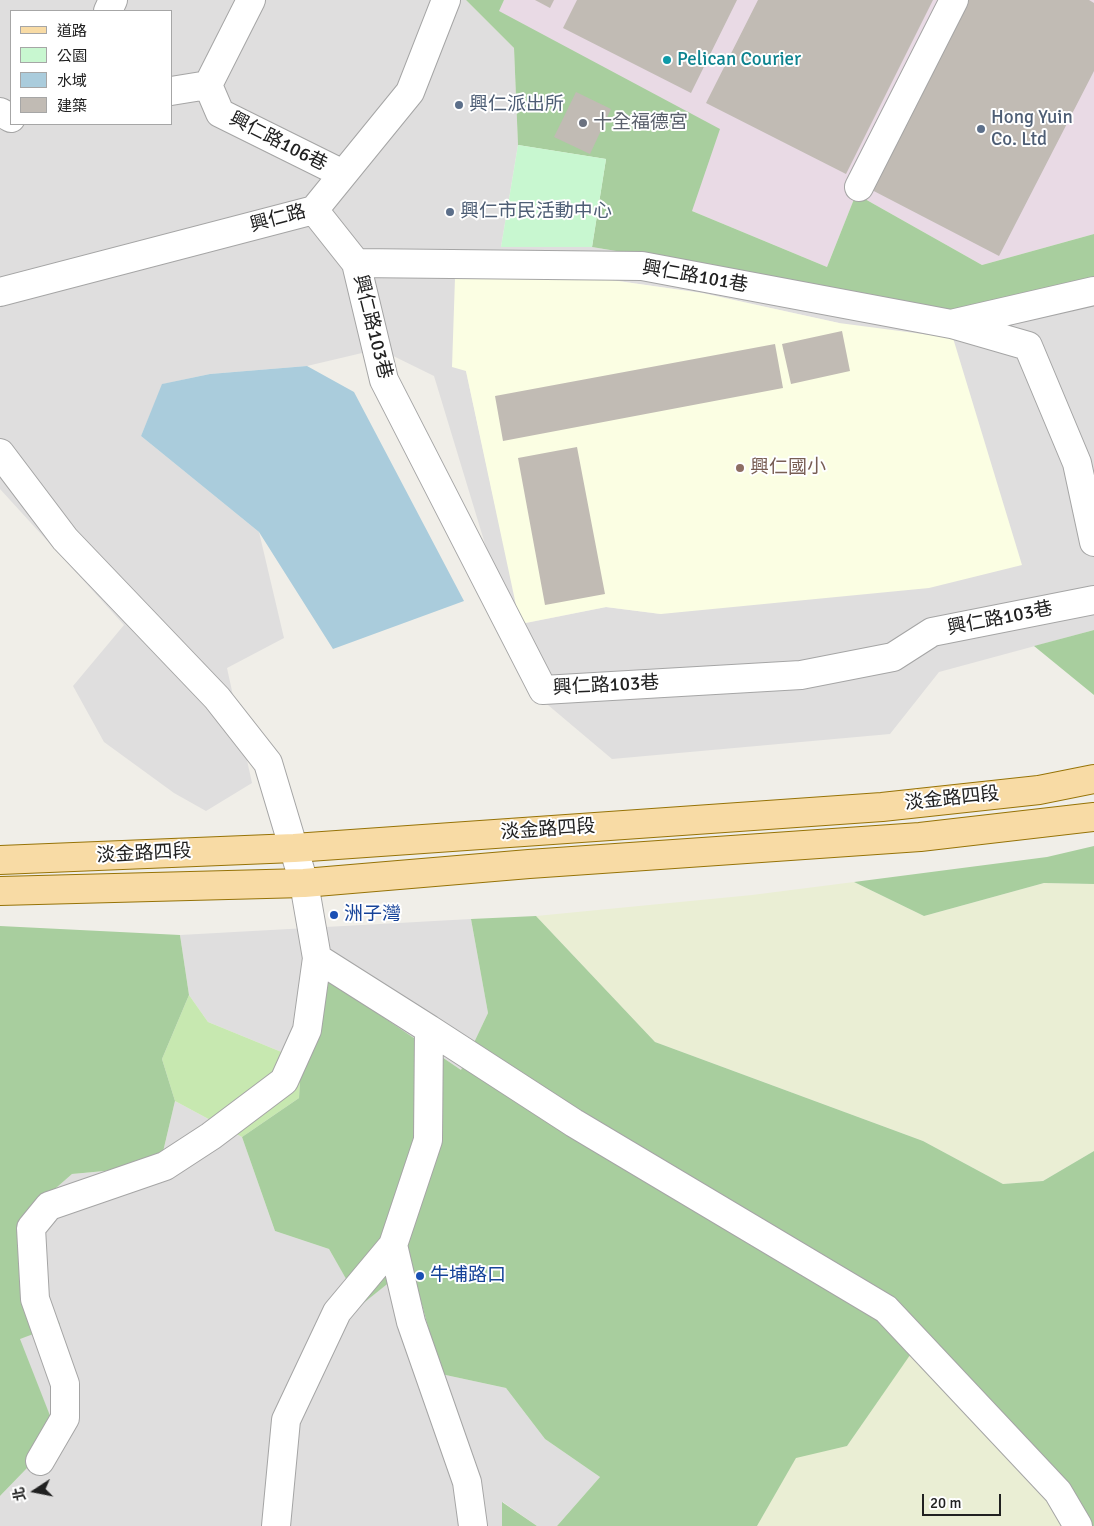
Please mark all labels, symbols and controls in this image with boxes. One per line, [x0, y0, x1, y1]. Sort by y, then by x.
legend [10, 10, 172, 125]
text: 道路 [57, 22, 87, 40]
text: 公園 [57, 47, 87, 65]
place label: Pelican Courier [677, 49, 801, 71]
marker: Pelican Courier [661, 54, 673, 66]
text: 水域 [57, 72, 87, 90]
place label: 興仁派出所 [469, 94, 564, 116]
text: 建築 [57, 97, 87, 115]
marker: 興仁派出所 [453, 99, 465, 111]
place label: Hong Yuin Co. Ltd [991, 107, 1073, 151]
street label: 興仁路106巷 [225, 108, 331, 176]
place label: 十全福德宮 [593, 112, 688, 134]
marker: 十全福德宮 [577, 117, 589, 129]
marker: Hong Yuin Co. Ltd [975, 123, 987, 135]
street label: 興仁路 [248, 201, 308, 237]
place label: 興仁市民活動中心 [460, 201, 612, 223]
marker: 興仁市民活動中心 [444, 206, 456, 218]
street label: 興仁路101巷 [640, 257, 750, 297]
street label: 興仁路103巷 [348, 272, 396, 382]
place label: 興仁國小 [750, 457, 826, 479]
marker: 興仁國小 [734, 462, 746, 474]
street label: 興仁路103巷 [945, 598, 1055, 640]
street label: 興仁路103巷 [552, 672, 660, 700]
street label: 淡金路四段 [904, 783, 1000, 815]
street label: 淡金路四段 [500, 815, 596, 845]
street label: 淡金路四段 [96, 840, 192, 868]
place label: 洲子灣 [344, 904, 401, 926]
marker: 洲子灣 [328, 909, 340, 921]
place label: 牛埔路口 [430, 1265, 506, 1287]
marker: 牛埔路口 [414, 1270, 426, 1282]
north arrow [10, 1466, 60, 1516]
scale bar [924, 1484, 1003, 1516]
text: 北 [10, 1485, 29, 1502]
text: 20 m [930, 1494, 961, 1512]

